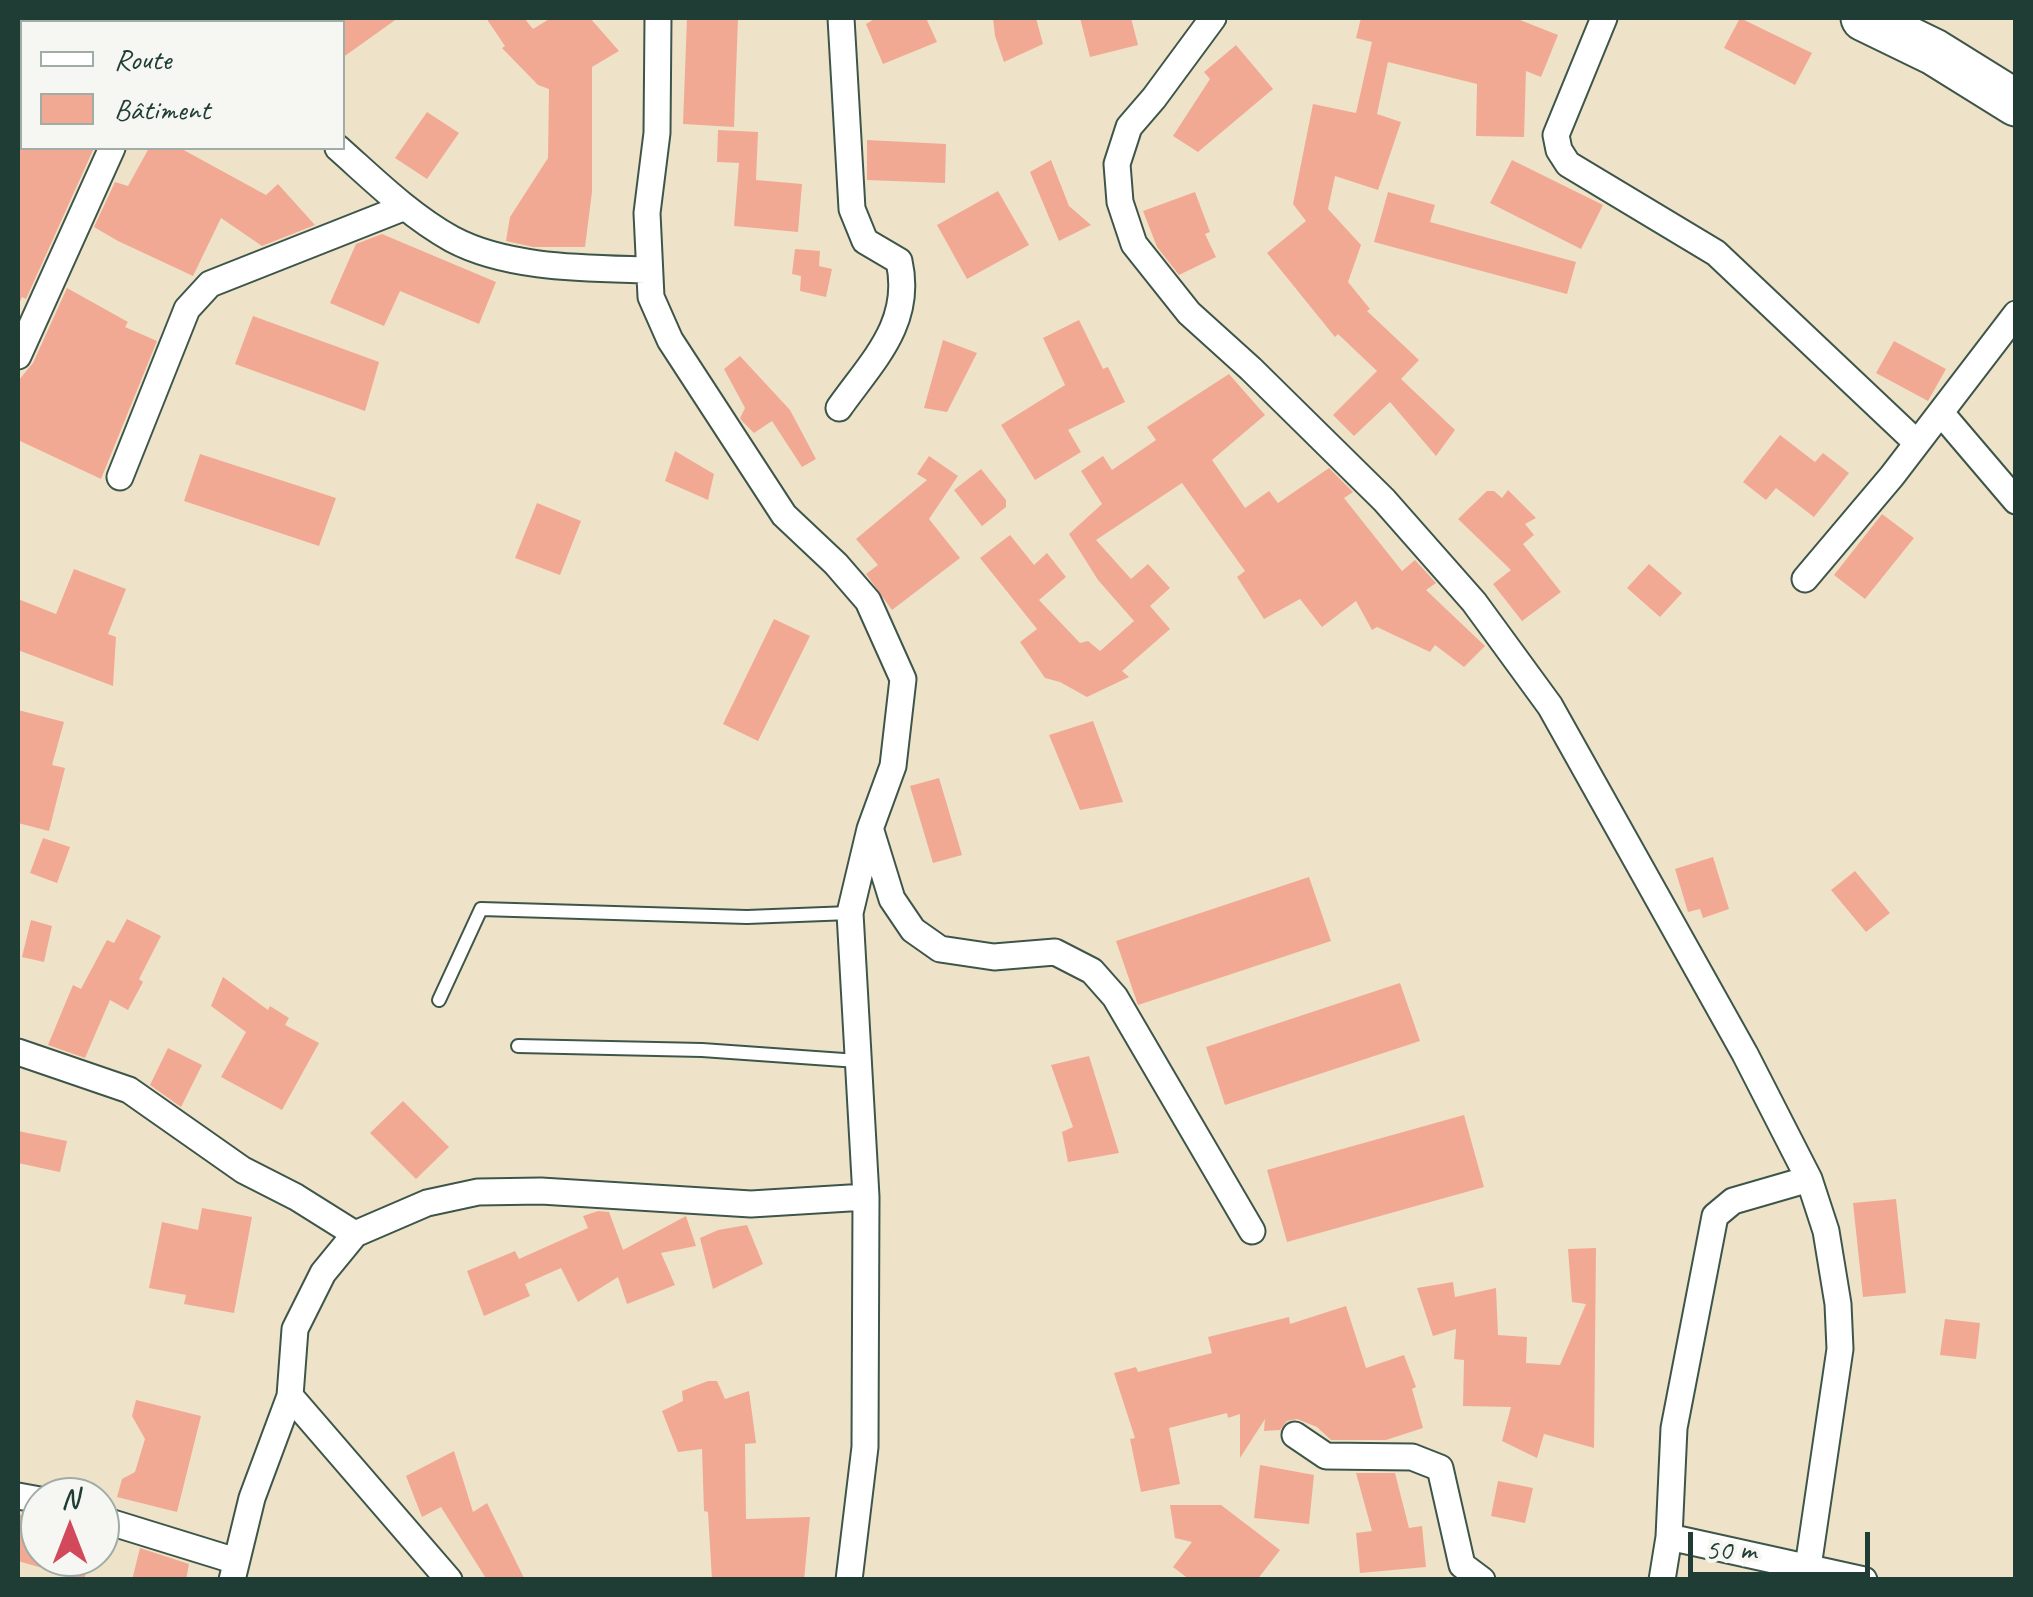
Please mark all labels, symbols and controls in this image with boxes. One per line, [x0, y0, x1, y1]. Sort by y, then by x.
legend [20, 20, 345, 150]
text: Route [114, 40, 171, 78]
text: Bâtiment [114, 90, 210, 128]
north arrow [20, 1477, 120, 1577]
text: N [61, 1481, 79, 1516]
scale bar [1693, 1512, 1876, 1574]
text: 50 m [1705, 1530, 1756, 1568]

